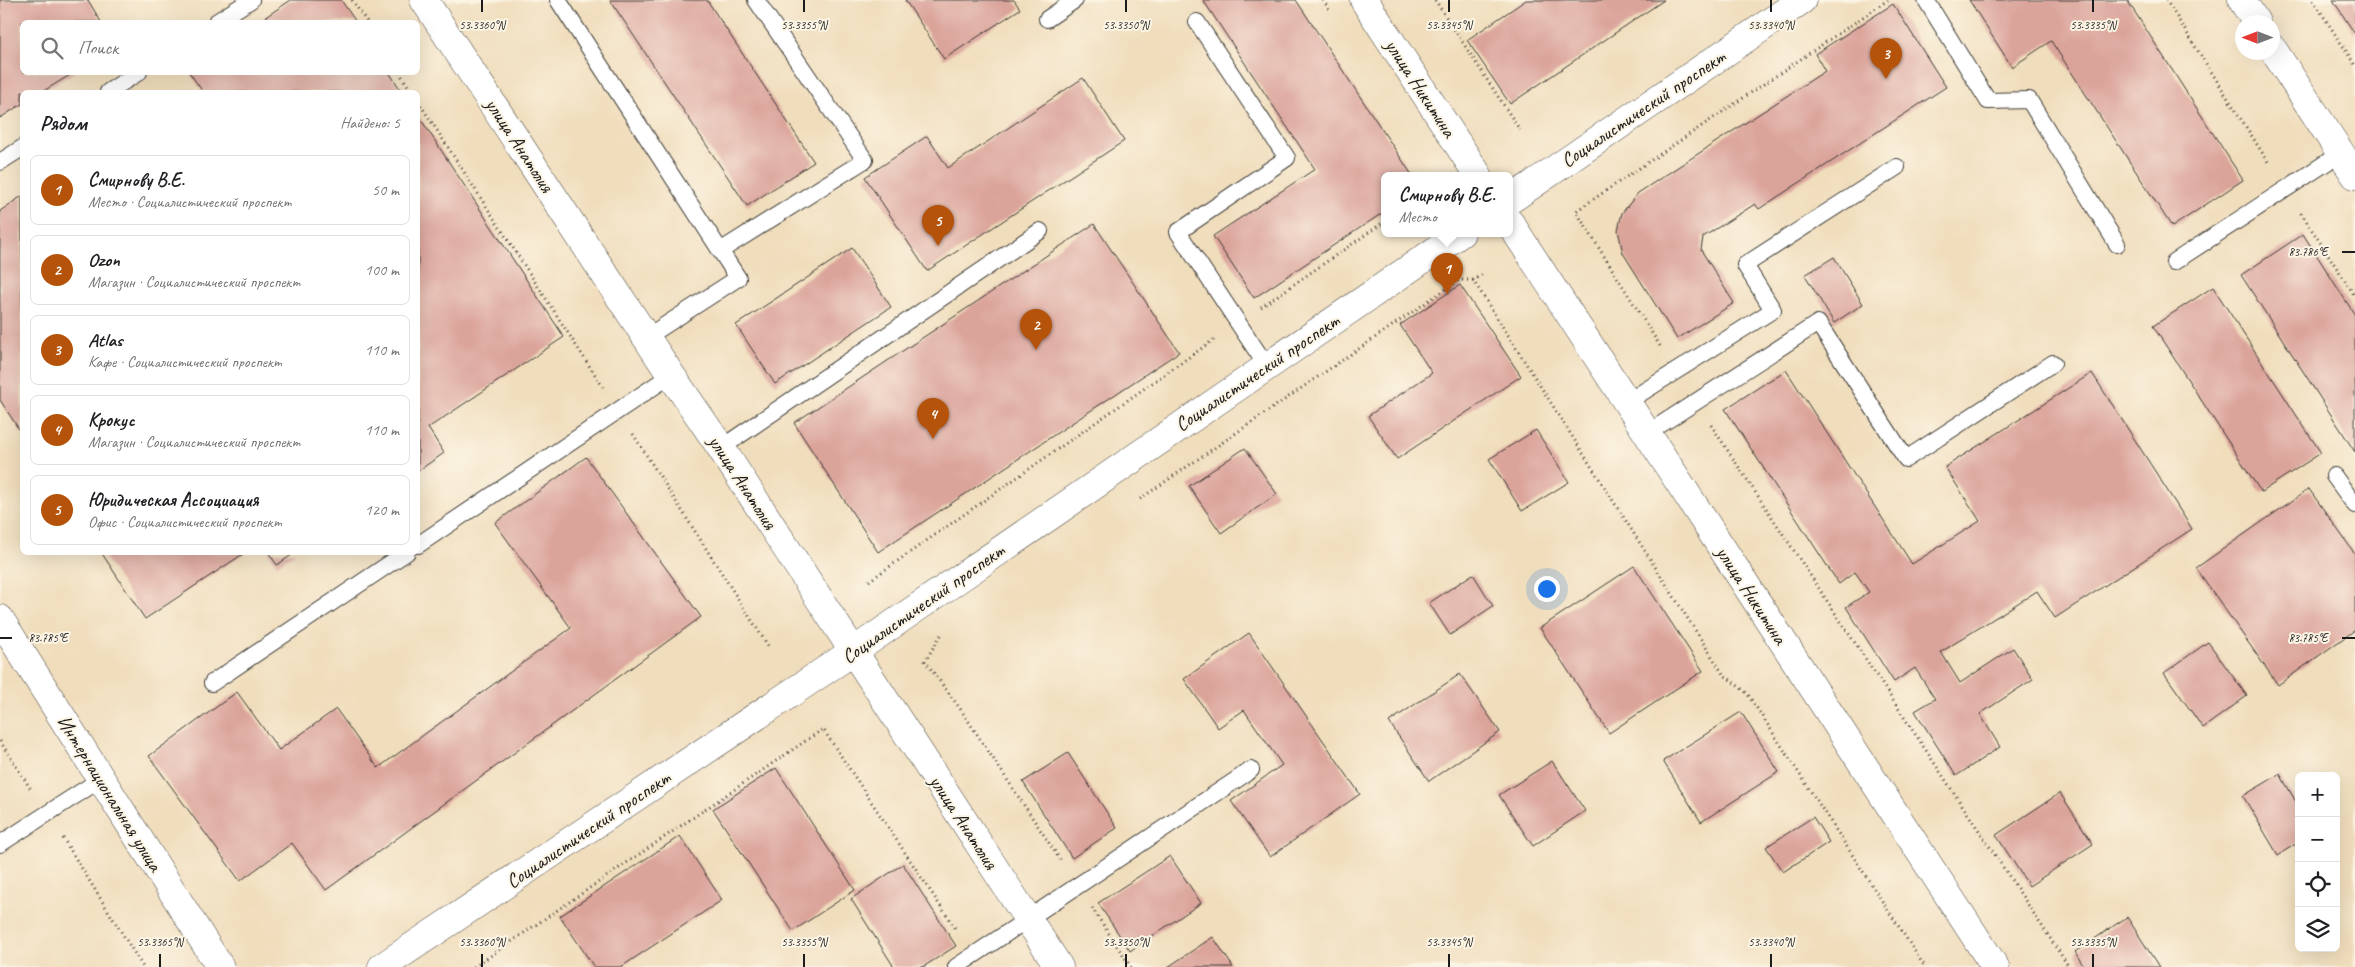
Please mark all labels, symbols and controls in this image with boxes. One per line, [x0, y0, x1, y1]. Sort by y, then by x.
north arrow [2235, 15, 2280, 60]
text: 53.3360°N [459, 17, 506, 33]
text: 53.3355°N [781, 17, 828, 33]
text: 53.3350°N [1103, 17, 1150, 33]
text: 53.3345°N [1426, 17, 1473, 33]
text: 53.3340°N [1748, 17, 1795, 33]
text: 53.3335°N [2070, 17, 2117, 33]
search box [20, 20, 420, 75]
icon: search [38, 34, 66, 62]
street label: улица Никитина [1379, 34, 1462, 143]
text: Поиск [78, 36, 118, 60]
pin: 3 [1870, 38, 1902, 79]
street label: Социалистический проспект [1556, 44, 1731, 173]
street label: улица Анатолия [479, 93, 560, 198]
text: Рядом [40, 110, 87, 136]
text: Найдено: 5 [340, 113, 400, 133]
text: Смирнову В.Е. [88, 168, 184, 192]
popup [1381, 172, 1513, 237]
text: 1 [53, 180, 61, 200]
text: 50 m [372, 180, 399, 200]
text: Смирнову В.Е. [1399, 183, 1495, 207]
text: Место · Социалистический проспект [88, 192, 291, 212]
pin: 5 [922, 205, 954, 246]
text: Место [1399, 207, 1437, 227]
text: 83.786°E [2288, 244, 2329, 260]
text: Ozon [88, 248, 120, 272]
pin: 1 [1431, 253, 1463, 294]
text: 2 [53, 260, 61, 280]
text: 100 m [365, 260, 399, 280]
text: Магазин · Социалистический проспект [88, 272, 300, 292]
street label: Социалистический проспект [1170, 308, 1345, 437]
pin: 2 [1020, 309, 1052, 350]
text: Atlas [88, 328, 123, 352]
text: 3 [53, 340, 61, 360]
text: 110 m [365, 340, 399, 360]
text: Кафе · Социалистический проспект [88, 352, 282, 372]
pin: 4 [917, 398, 949, 439]
text: Крокус [88, 408, 135, 432]
text: 4 [53, 420, 61, 440]
text: 110 m [365, 420, 399, 440]
street label: улица Анатолия [702, 430, 783, 535]
text: Магазин · Социалистический проспект [88, 432, 300, 452]
text: Юридическая Ассоциация [88, 488, 259, 512]
text: 5 [54, 500, 60, 520]
text: 120 m [365, 500, 399, 520]
text: Офис · Социалистический проспект [88, 512, 282, 532]
street label: Социалистический проспект [837, 537, 1010, 669]
street label: улица Никитина [1710, 541, 1793, 650]
your location [1534, 576, 1560, 602]
text: 83.785°E [28, 630, 69, 646]
text: 83.785°E [2288, 630, 2329, 646]
street label: Интернациональная улица [51, 710, 169, 877]
street label: Социалистический проспект [501, 765, 676, 894]
street label: улица Анатолия [923, 770, 1004, 875]
map controls [2295, 772, 2340, 952]
button: + [2295, 772, 2340, 817]
button: − [2295, 817, 2340, 862]
button: locate [2295, 862, 2340, 907]
button: layers [2295, 907, 2340, 952]
text: 53.3365°N [137, 934, 184, 950]
text: 53.3360°N [459, 934, 506, 950]
text: 53.3355°N [781, 934, 828, 950]
text: 53.3350°N [1103, 934, 1150, 950]
text: 53.3345°N [1426, 934, 1473, 950]
text: 53.3340°N [1748, 934, 1795, 950]
text: 53.3335°N [2070, 934, 2117, 950]

